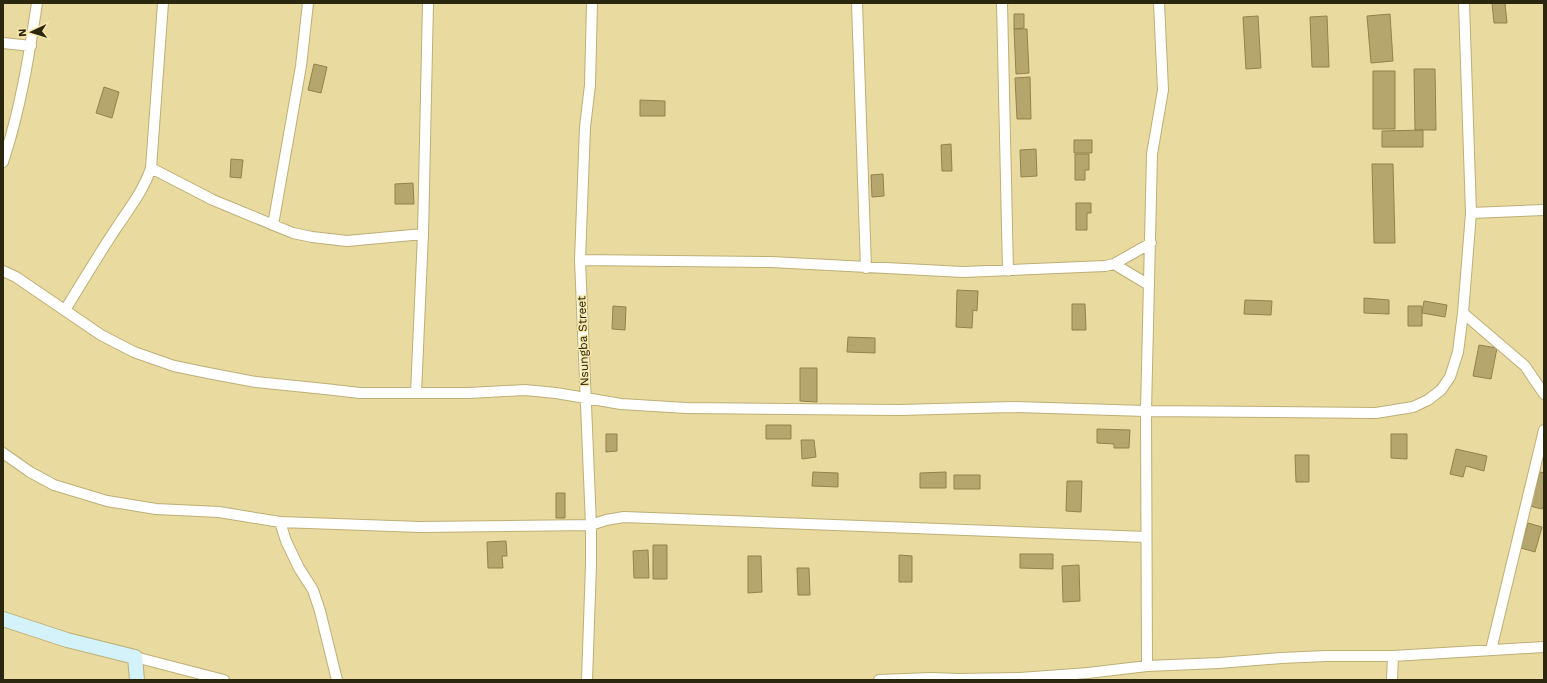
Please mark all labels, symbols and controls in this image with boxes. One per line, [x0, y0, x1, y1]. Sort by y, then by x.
north arrow [12, 12, 52, 52]
text: N [16, 28, 29, 37]
street label: Nsungba Street [574, 296, 592, 386]

